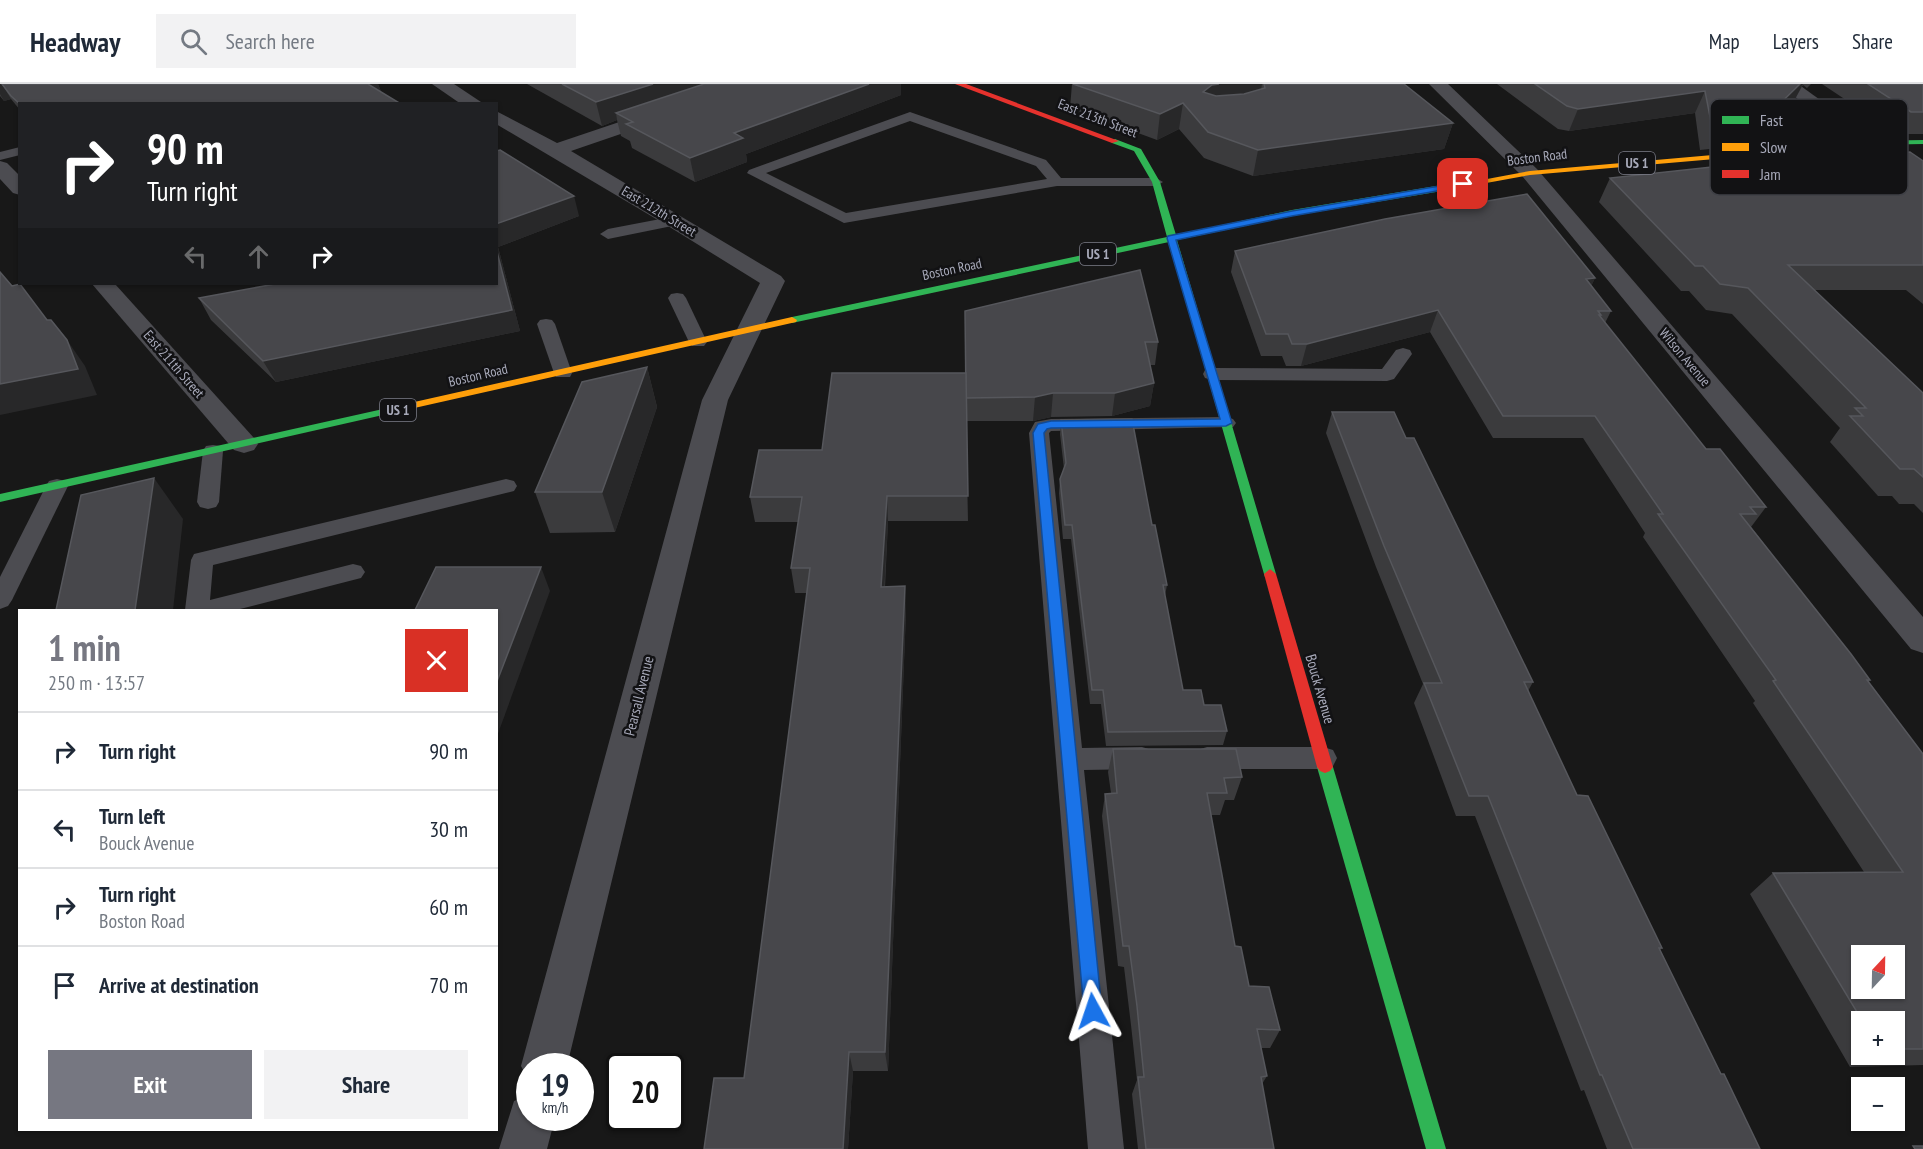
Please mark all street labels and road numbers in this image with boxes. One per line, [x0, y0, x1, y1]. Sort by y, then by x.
street label: East 213th Street [1056, 95, 1141, 142]
street label: Boston Road [1506, 144, 1568, 170]
road number: US 1 [1619, 152, 1655, 174]
street label: East 212th Street [618, 182, 700, 240]
road number: US 1 [1080, 243, 1116, 265]
street label: Boston Road [921, 254, 983, 284]
street label: Wilson Avenue [1655, 324, 1715, 390]
street label: East 211th Street [140, 326, 208, 402]
street label: Boston Road [447, 359, 509, 391]
road number: US 1 [380, 399, 416, 421]
street label: Bouck Avenue [1301, 652, 1339, 726]
street label: Pearsall Avenue [619, 654, 658, 738]

